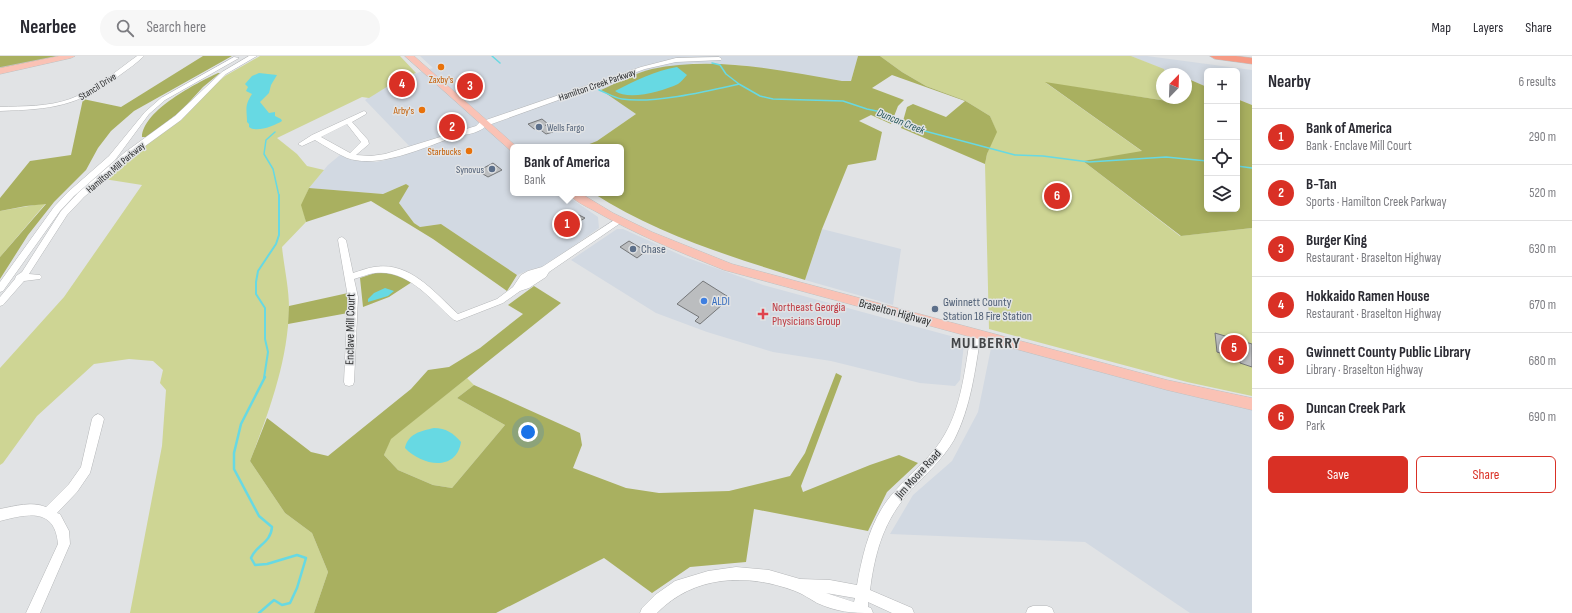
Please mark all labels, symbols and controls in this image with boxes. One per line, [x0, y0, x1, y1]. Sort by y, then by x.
search box [100, 10, 380, 46]
text: Nearbee [20, 16, 76, 39]
icon: search [114, 17, 136, 39]
text: Search here [146, 18, 206, 37]
text: Map [1431, 19, 1451, 36]
text: Layers [1473, 19, 1503, 36]
text: Share [1525, 19, 1552, 36]
marker: Zaxby's [436, 62, 446, 72]
street label: Hamilton Creek Parkway [557, 66, 638, 104]
north arrow [1156, 68, 1192, 104]
map controls [1204, 68, 1240, 212]
button: + [1204, 68, 1240, 104]
pin: 4 [389, 69, 415, 99]
street label: Stancil Drive [76, 71, 119, 103]
pin: 3 [457, 71, 483, 101]
text: Nearby [1268, 72, 1311, 92]
place label: Zaxby's [429, 74, 454, 86]
text: 6 results [1518, 74, 1556, 90]
button: − [1204, 104, 1240, 140]
place label: Arby's [393, 105, 414, 117]
marker: Arby's [417, 105, 427, 115]
water label: Duncan Creek [875, 106, 927, 137]
pin: 2 [439, 112, 465, 142]
text: Bank of America [1306, 119, 1392, 138]
marker: Wells Fargo [534, 122, 544, 132]
place label: Wells Fargo [547, 122, 584, 134]
text: 1 [1278, 129, 1284, 145]
text: 290 m [1529, 129, 1556, 145]
text: Bank · Enclave Mill Court [1306, 138, 1412, 154]
street label: Hamilton Mill Parkway [84, 140, 148, 196]
button: locate [1204, 140, 1240, 176]
popup [510, 144, 624, 196]
place label: Starbucks [427, 146, 461, 158]
marker: Starbucks [464, 146, 474, 156]
text: Bank of America [524, 153, 610, 172]
place label: Synovus [456, 164, 484, 176]
marker: Synovus [487, 164, 497, 174]
text: Bank [524, 172, 545, 188]
text: B-Tan [1306, 175, 1337, 194]
button: layers [1204, 176, 1240, 212]
pin: 6 [1044, 181, 1070, 211]
text: 2 [1278, 185, 1284, 201]
text: 520 m [1529, 185, 1556, 201]
text: Sports · Hamilton Creek Parkway [1306, 194, 1447, 210]
pin: 1 [554, 209, 580, 239]
text: Burger King [1306, 231, 1367, 250]
text: 3 [1278, 241, 1284, 257]
text: 630 m [1529, 241, 1556, 257]
place label: Chase [641, 242, 666, 257]
marker: Chase [628, 244, 638, 254]
text: Restaurant · Braselton Highway [1306, 250, 1441, 266]
text: Hokkaido Ramen House [1306, 287, 1430, 306]
street label: Enclave Mill Court [342, 293, 359, 365]
place label: ALDI [711, 294, 730, 309]
place label: Gwinnett County Station 18 Fire Station [943, 295, 1032, 324]
marker: ALDI [699, 296, 709, 306]
street label: Braselton Highway [857, 296, 933, 329]
text: 4 [1278, 297, 1284, 313]
text: 670 m [1529, 297, 1556, 313]
place label: Northeast Georgia Physicians Group [772, 300, 846, 329]
marker: Gwinnett County Station 18 Fire Station [930, 304, 940, 314]
text: Restaurant · Braselton Highway [1306, 306, 1441, 322]
marker: Northeast Georgia Physicians Group [757, 308, 769, 320]
pin: 5 [1221, 333, 1247, 363]
district label: MULBERRY [951, 334, 1021, 353]
text: Gwinnett County Public Library [1306, 343, 1471, 362]
text: 5 [1278, 353, 1284, 369]
text: 680 m [1528, 353, 1556, 369]
text: Library · Braselton Highway [1306, 362, 1423, 378]
text: Duncan Creek Park [1306, 399, 1406, 418]
text: 6 [1278, 409, 1284, 425]
text: 690 m [1528, 409, 1556, 425]
text: Park [1306, 418, 1325, 434]
your location [518, 422, 538, 442]
street label: Jim Moore Road [892, 447, 944, 503]
button: Save [1268, 456, 1408, 493]
button: Share [1416, 456, 1556, 493]

